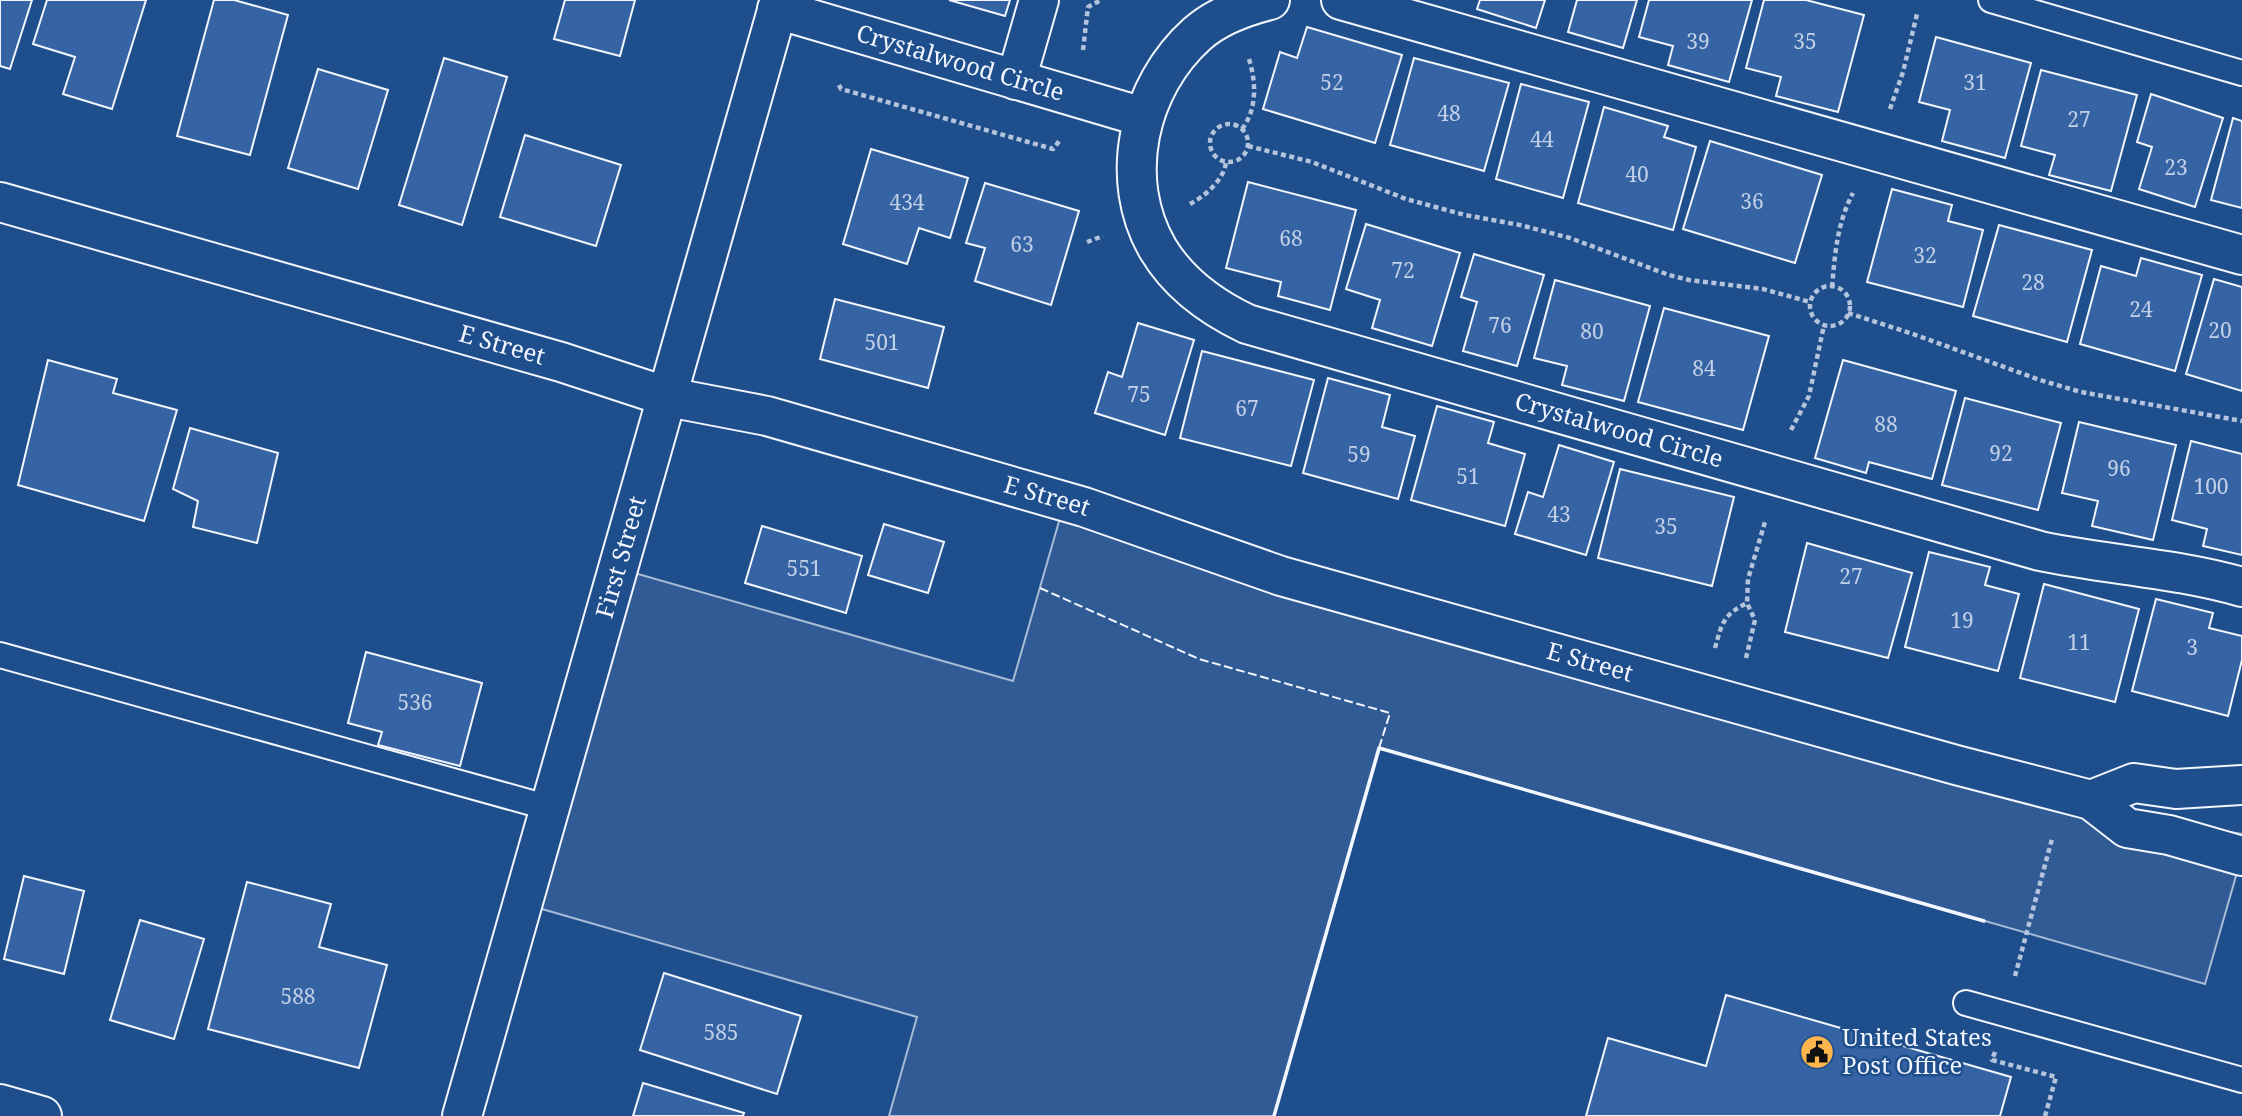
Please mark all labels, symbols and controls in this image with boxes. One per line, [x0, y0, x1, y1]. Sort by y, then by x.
street label: Crystalwood Circle [853, 15, 1068, 108]
house number: 39 [1686, 27, 1710, 55]
house number: 35 [1793, 27, 1817, 55]
house number: 52 [1320, 68, 1344, 96]
house number: 31 [1963, 68, 1987, 96]
house number: 48 [1437, 99, 1461, 127]
house number: 27 [2067, 105, 2091, 133]
house number: 44 [1530, 125, 1554, 153]
house number: 23 [2164, 153, 2188, 181]
house number: 40 [1625, 160, 1649, 188]
house number: 36 [1740, 187, 1764, 215]
house number: 434 [889, 188, 925, 216]
house number: 68 [1279, 224, 1303, 252]
house number: 63 [1010, 230, 1034, 258]
house number: 32 [1913, 241, 1937, 269]
house number: 72 [1391, 256, 1415, 284]
house number: 28 [2021, 268, 2045, 296]
house number: 24 [2129, 295, 2153, 323]
house number: 76 [1488, 311, 1512, 339]
street label: E Street [455, 316, 549, 372]
house number: 20 [2208, 316, 2232, 344]
house number: 80 [1580, 317, 1604, 345]
house number: 501 [864, 328, 900, 356]
house number: 84 [1692, 354, 1716, 382]
house number: 75 [1127, 380, 1151, 408]
street label: Crystalwood Circle [1511, 384, 1727, 474]
house number: 67 [1235, 394, 1259, 422]
house number: 88 [1874, 410, 1898, 438]
house number: 92 [1989, 439, 2013, 467]
house number: 59 [1347, 440, 1371, 468]
house number: 96 [2107, 454, 2131, 482]
house number: 51 [1456, 462, 1480, 490]
street label: E Street [1000, 467, 1095, 523]
house number: 100 [2193, 472, 2229, 500]
street label: First Street [587, 492, 653, 622]
house number: 43 [1547, 500, 1571, 528]
house number: 35 [1654, 512, 1678, 540]
house number: 551 [786, 554, 822, 582]
house number: 27 [1839, 562, 1863, 590]
house number: 19 [1950, 606, 1974, 634]
house number: 11 [2067, 628, 2091, 656]
street label: E Street [1543, 633, 1637, 689]
house number: 3 [2186, 633, 2198, 661]
house number: 536 [397, 688, 433, 716]
house number: 588 [280, 982, 316, 1010]
house number: 585 [703, 1018, 739, 1046]
place label: United States Post Office [1842, 1020, 1992, 1081]
public building icon: United States Post Office [1798, 1033, 1836, 1071]

